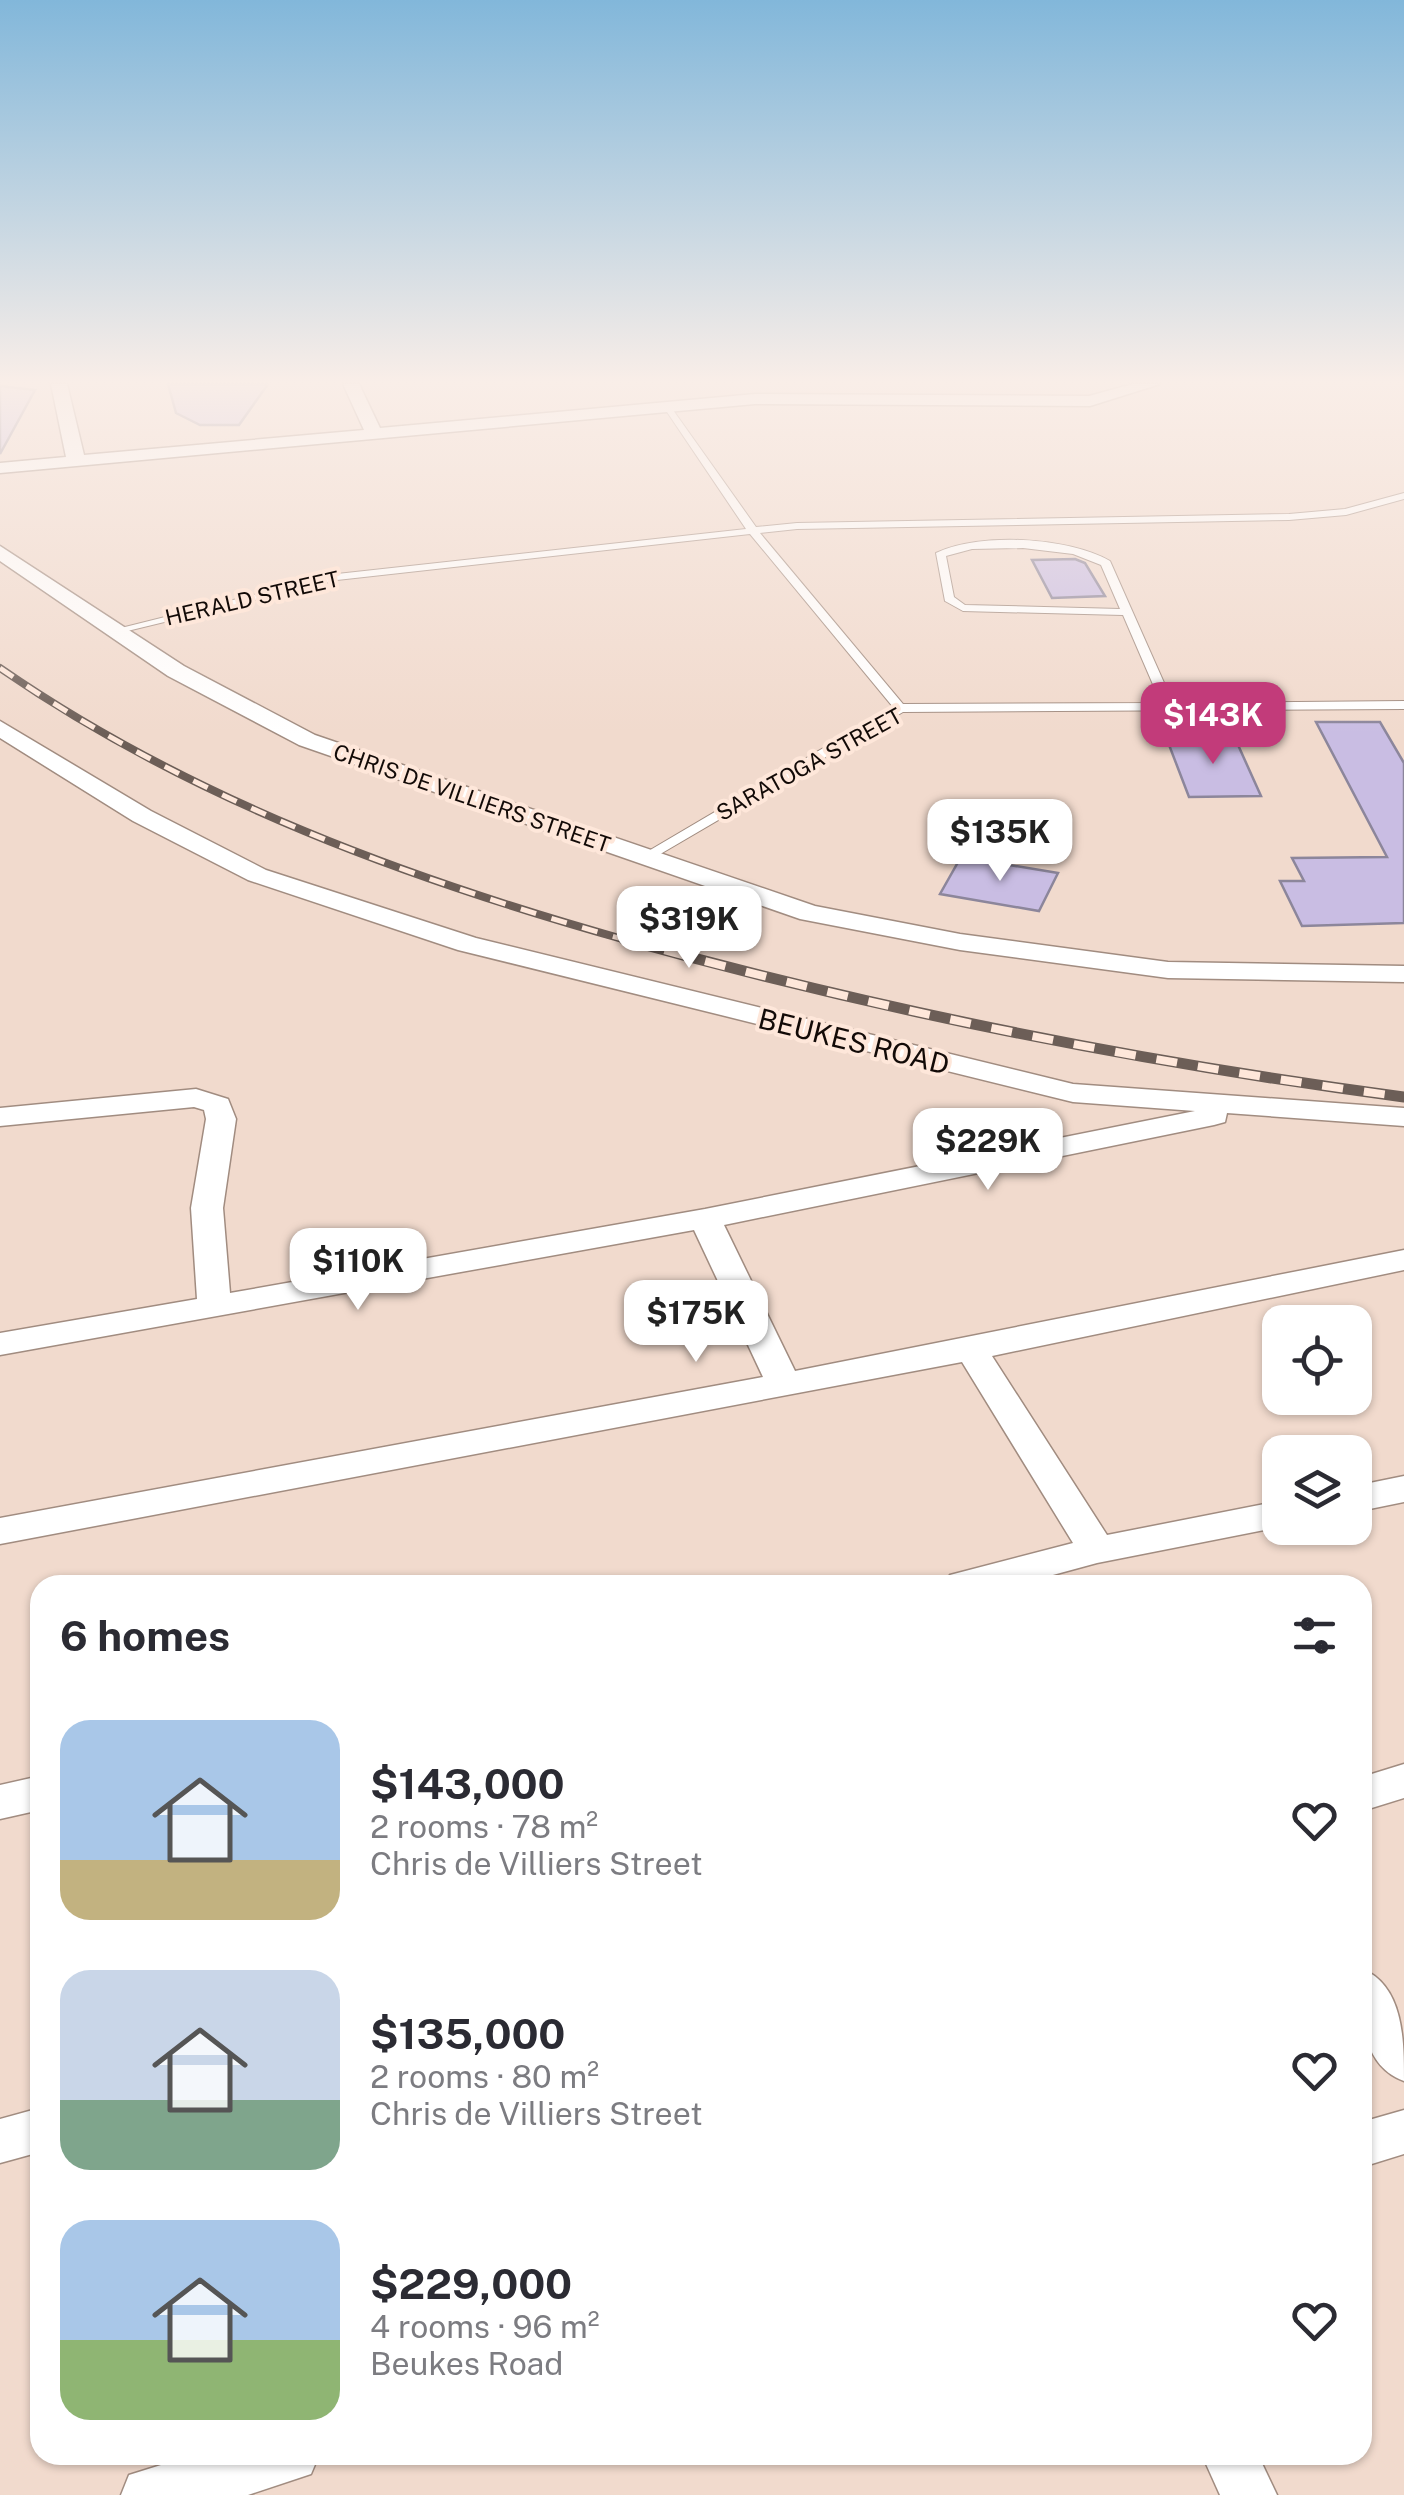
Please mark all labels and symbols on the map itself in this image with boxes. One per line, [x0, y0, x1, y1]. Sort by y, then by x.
street label: HERALD STREET [162, 565, 342, 631]
pin: $143K [1143, 682, 1283, 767]
street label: SARATOGA STREET [712, 702, 906, 826]
street label: CHRIS DE VILLIERS STREET [330, 738, 614, 858]
pin: $135K [930, 799, 1070, 884]
pin: $319K [619, 886, 759, 971]
street label: BEUKES ROAD [755, 1001, 953, 1081]
pin: $229K [918, 1108, 1058, 1193]
pin: $110K [288, 1228, 428, 1313]
pin: $175K [626, 1280, 766, 1365]

